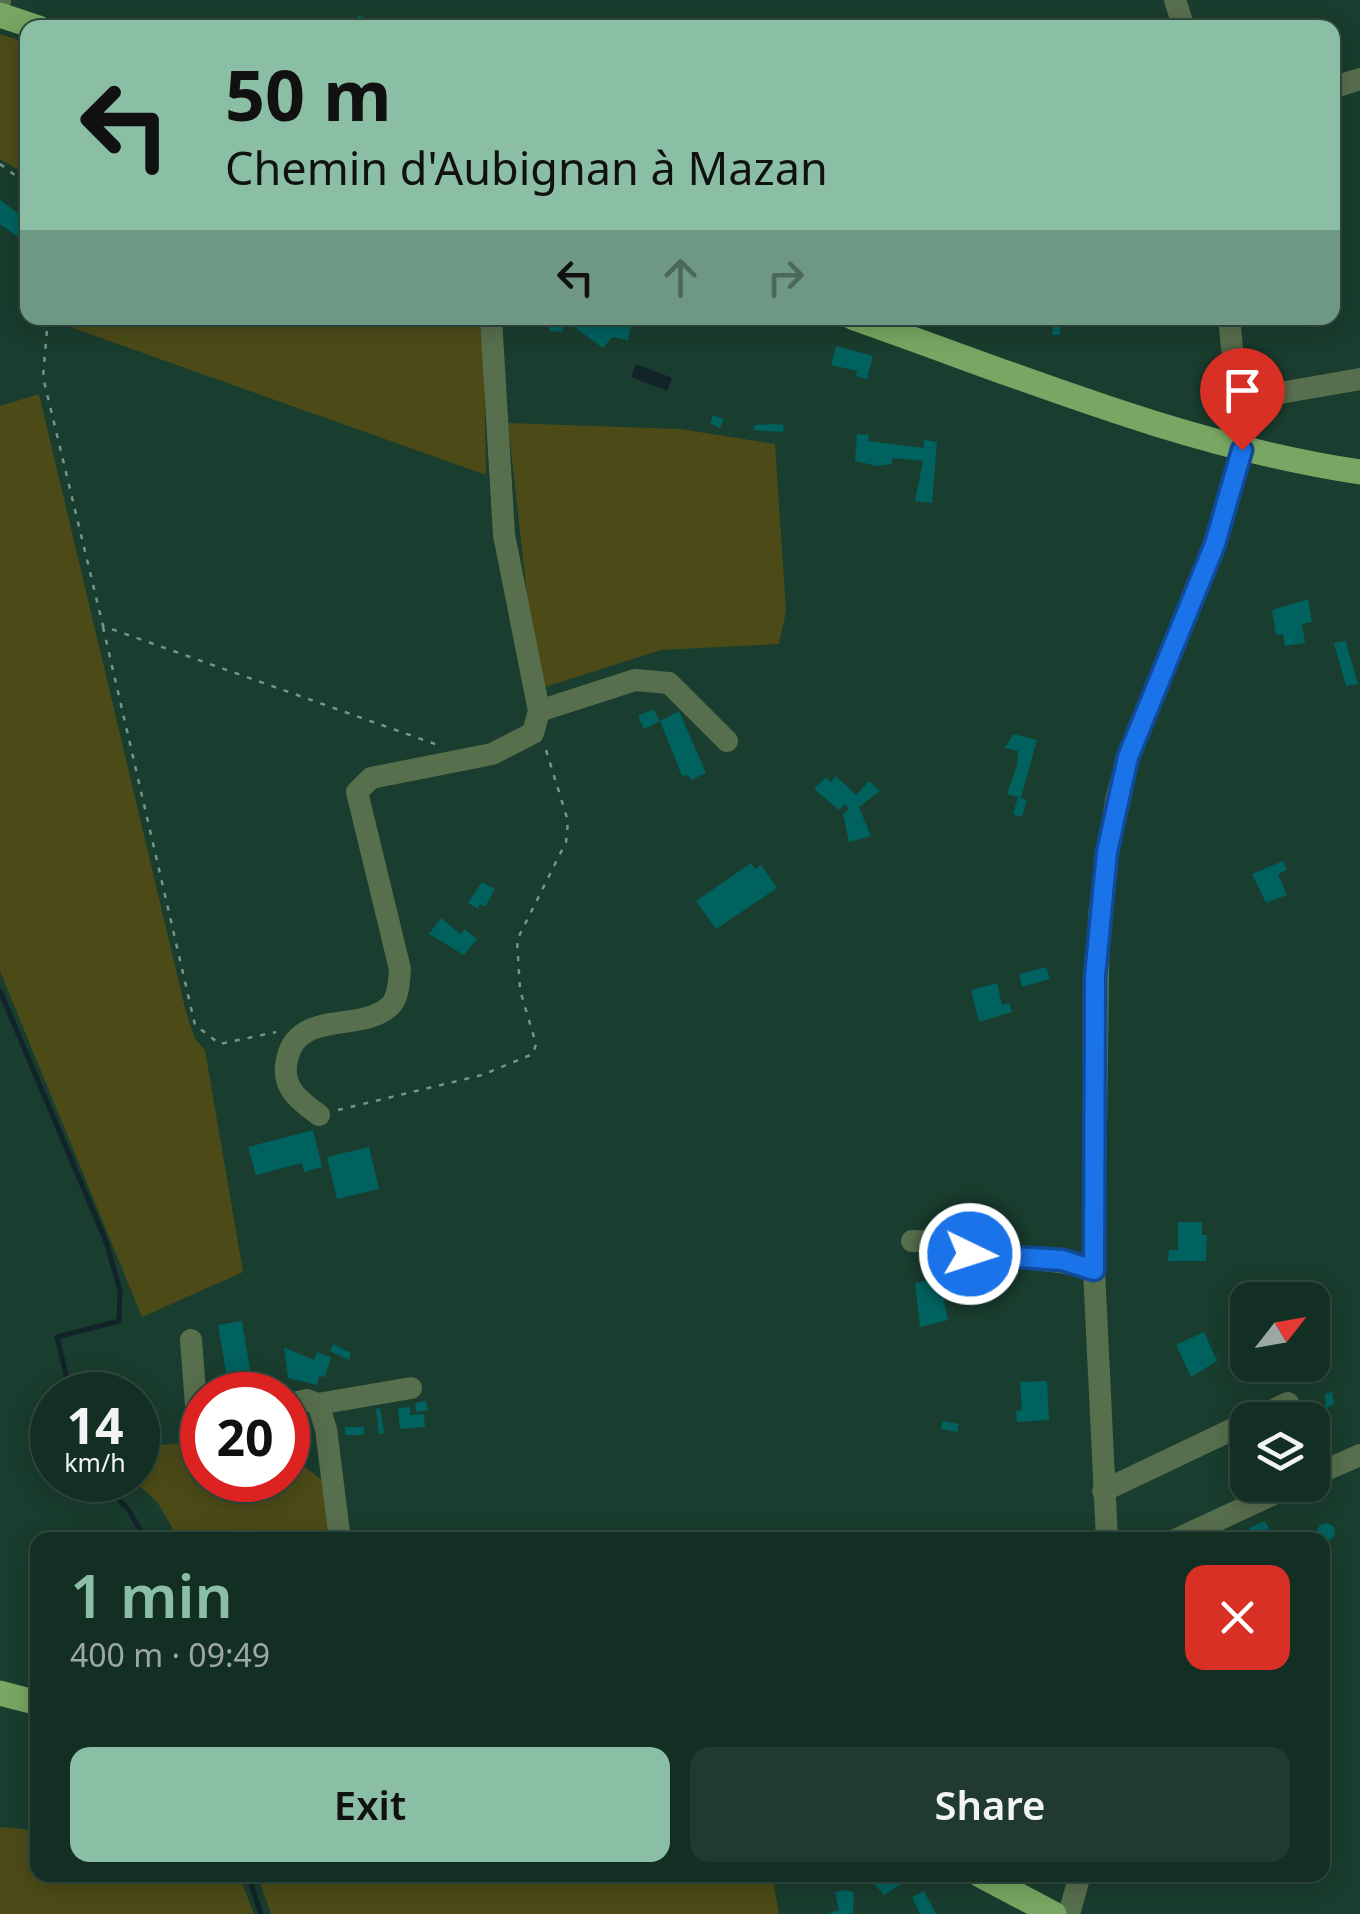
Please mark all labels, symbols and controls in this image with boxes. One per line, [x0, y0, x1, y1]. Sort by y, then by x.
text: 50 m [225, 46, 392, 142]
icon: left [60, 60, 190, 190]
text: Chemin d'Aubignan à Mazan [225, 137, 828, 198]
icon: left [548, 250, 603, 305]
icon: ahead [653, 250, 708, 305]
icon: right [758, 250, 813, 305]
pin [1200, 348, 1285, 451]
icon: arrive [1215, 363, 1270, 418]
position arrow [918, 1202, 1022, 1306]
north arrow [1230, 1282, 1330, 1382]
map controls [1230, 1282, 1330, 1502]
speed limit sign: 20 [180, 1372, 310, 1502]
text: 14 [66, 1391, 124, 1459]
button: layers [1230, 1402, 1330, 1502]
text: km/h [64, 1445, 126, 1479]
text: 1 min [70, 1554, 233, 1636]
button: close [1185, 1565, 1290, 1670]
text: 400 m · 09:49 [70, 1633, 270, 1676]
button: Exit [70, 1747, 670, 1862]
button: Share [690, 1747, 1290, 1862]

